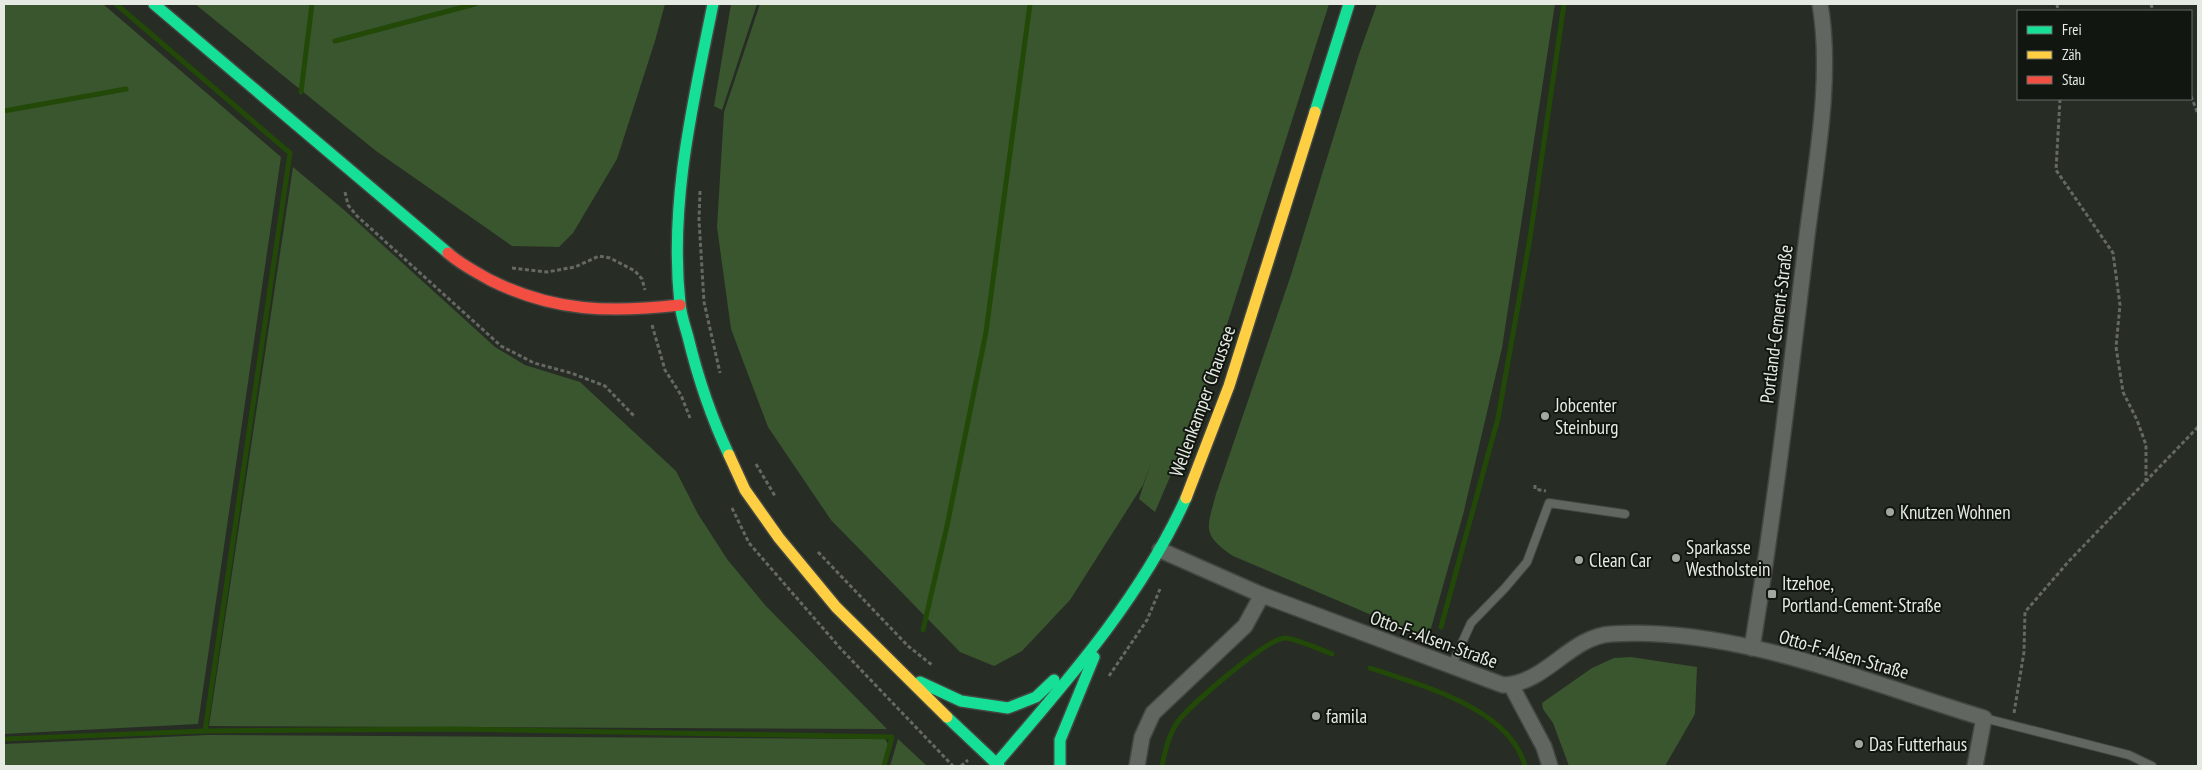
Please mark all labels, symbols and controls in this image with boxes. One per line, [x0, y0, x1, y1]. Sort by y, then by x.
legend [2017, 10, 2192, 100]
text: Frei [2062, 20, 2082, 39]
text: Zäh [2062, 45, 2081, 64]
text: Stau [2062, 70, 2085, 89]
street label: Portland-Cement-Straße [1754, 243, 1798, 405]
street label: Wellenkamper Chaussee [1164, 322, 1241, 480]
place label: Jobcenter Steinburg [1554, 393, 1618, 439]
marker: Jobcenter Steinburg [1539, 410, 1551, 422]
place label: Knutzen Wohnen [1900, 500, 2011, 524]
marker: Knutzen Wohnen [1884, 506, 1896, 518]
place label: Sparkasse Westholstein [1686, 535, 1770, 581]
place label: Clean Car [1589, 548, 1652, 572]
marker: Sparkasse Westholstein [1670, 552, 1682, 564]
marker: Clean Car [1573, 554, 1585, 566]
place label: Itzehoe, Portland-Cement-Straße [1782, 571, 1942, 617]
marker: Itzehoe, Portland-Cement-Straße [1766, 588, 1778, 600]
street label: Otto-F.-Alsen-Straße [1367, 605, 1501, 673]
street label: Otto-F.-Alsen-Straße [1776, 624, 1912, 684]
place label: famila [1326, 704, 1367, 728]
marker: famila [1310, 710, 1322, 722]
place label: Das Futterhaus [1869, 732, 1967, 756]
marker: Das Futterhaus [1853, 738, 1865, 750]

